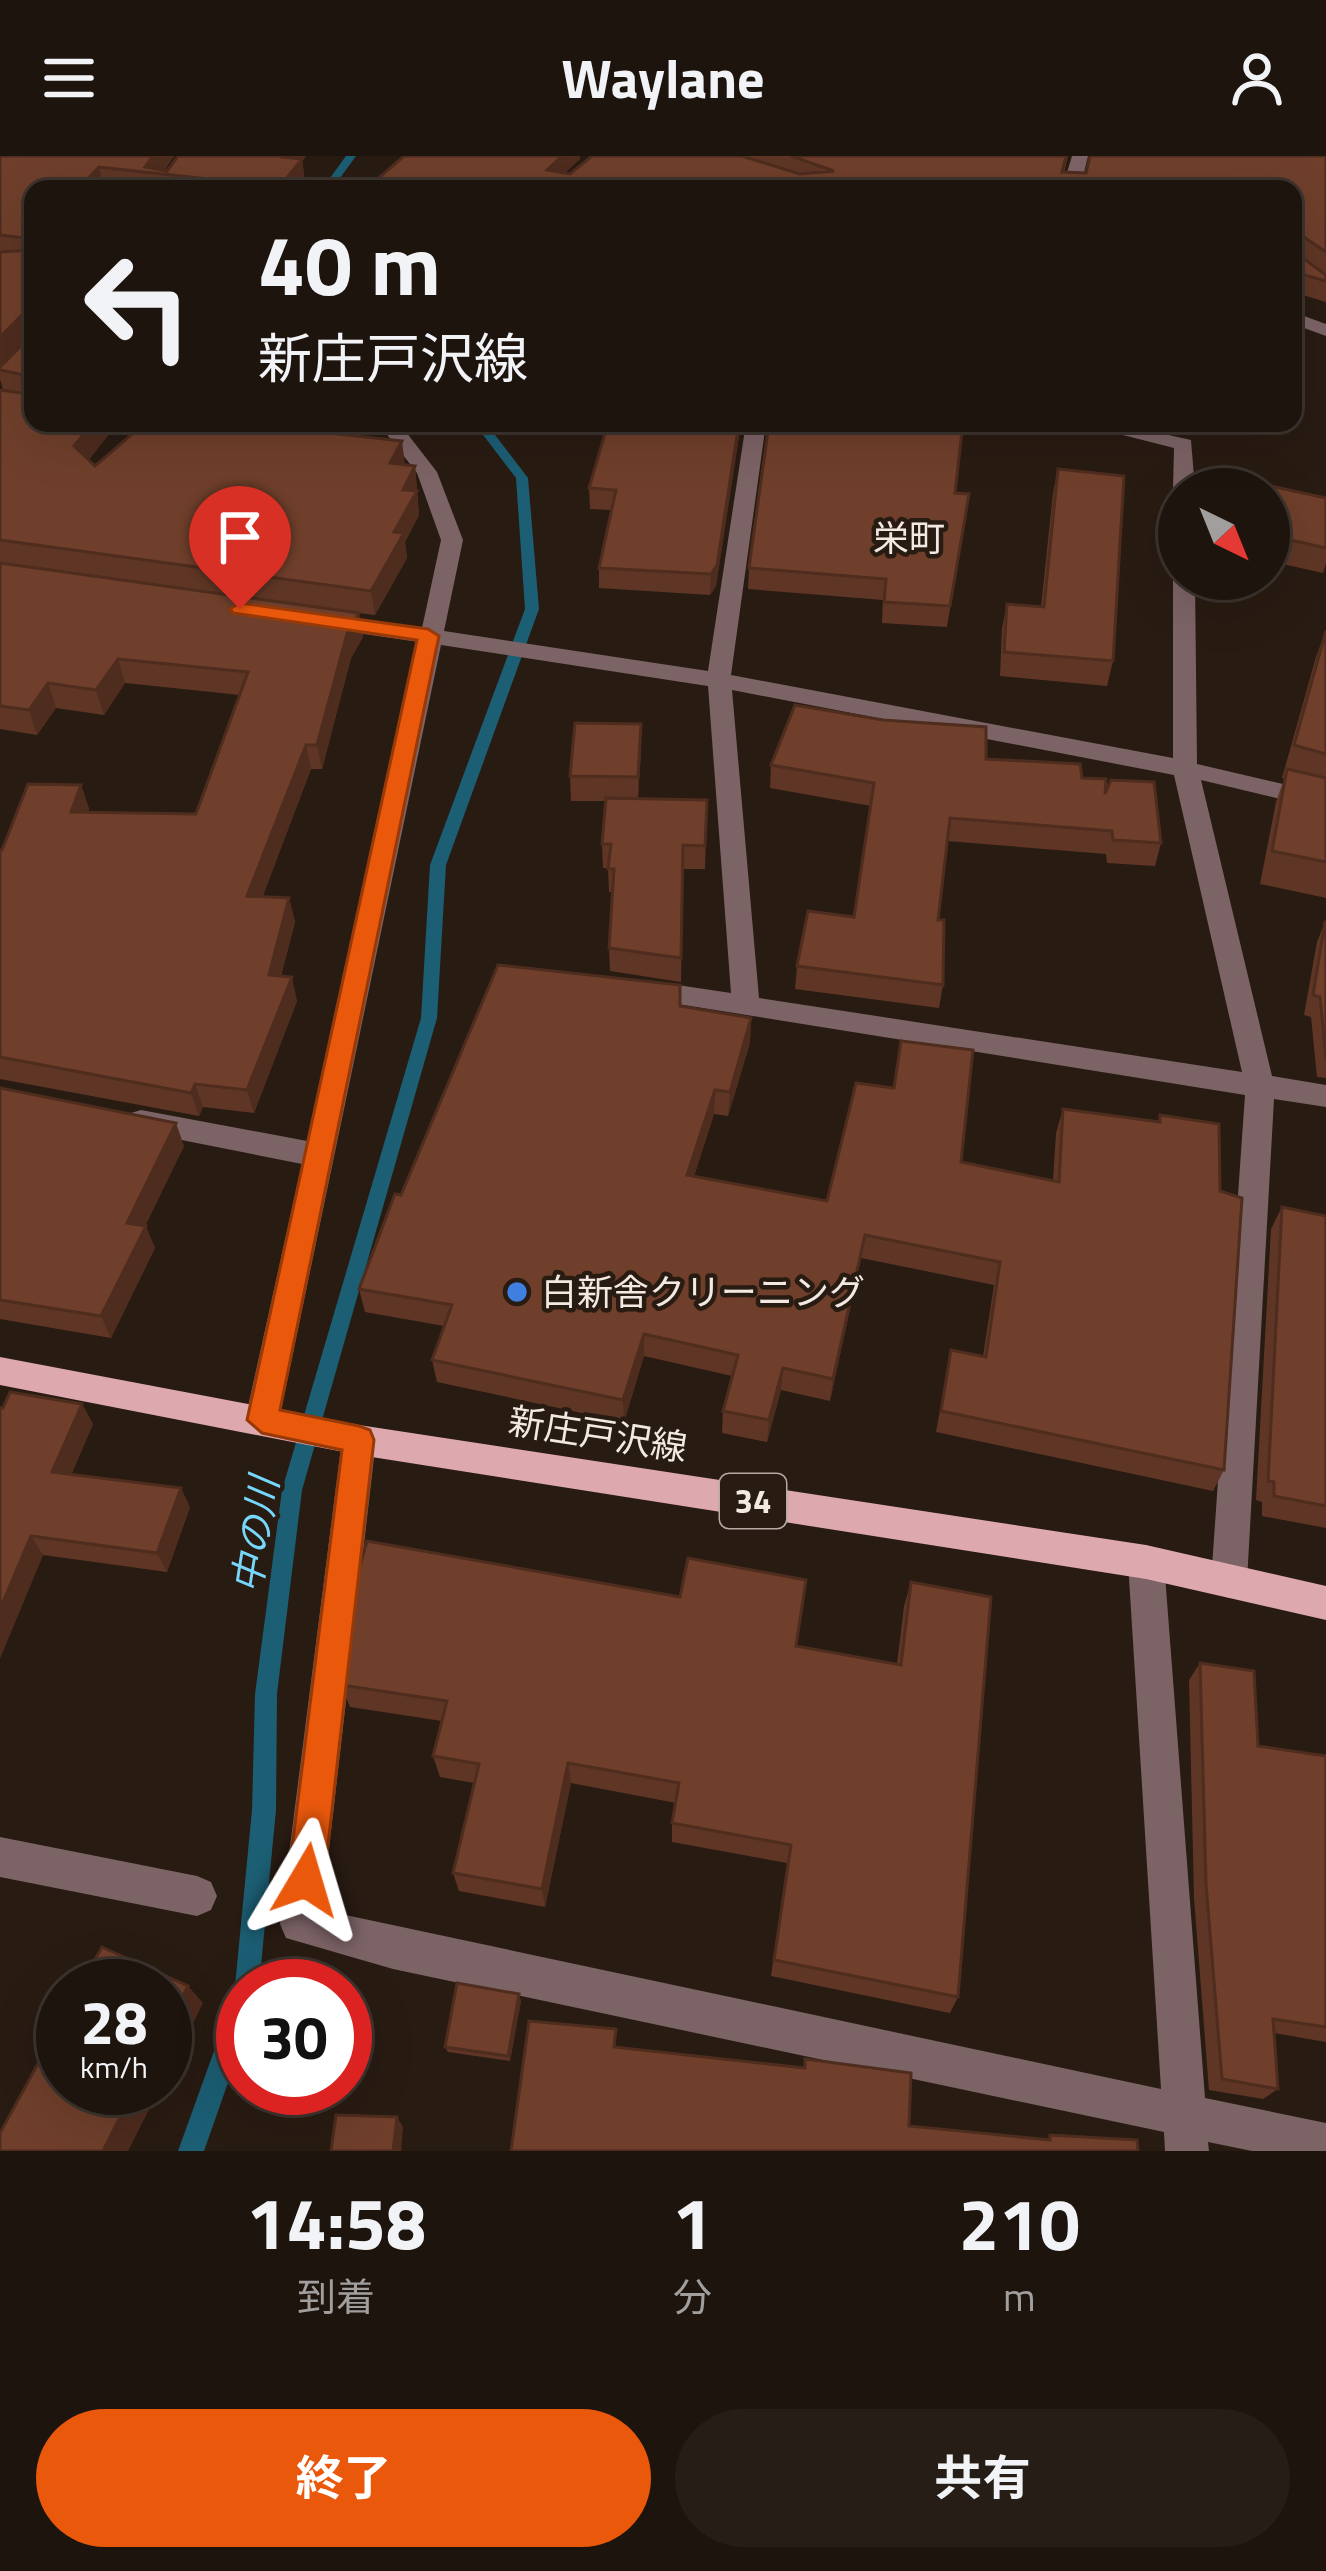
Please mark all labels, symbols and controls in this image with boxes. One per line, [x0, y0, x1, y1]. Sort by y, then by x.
text: Waylane [561, 37, 765, 119]
icon: menu [36, 45, 102, 111]
icon: person [1224, 45, 1290, 111]
text: 40 m [258, 200, 441, 328]
icon: left [60, 228, 216, 384]
text: 新庄戸沢線 [258, 317, 528, 399]
north arrow [1158, 468, 1290, 600]
map controls [1158, 468, 1290, 600]
pin [189, 486, 291, 609]
icon: arrive [207, 504, 273, 570]
district label: 栄町 [873, 510, 945, 565]
place label: 白新舎クリーニング [541, 1264, 865, 1319]
marker: 白新舎クリーニング [504, 1279, 530, 1305]
street label: 新庄戸沢線 [505, 1392, 691, 1475]
water label: 中の川 [216, 1469, 293, 1597]
road number: 34 [720, 1474, 786, 1528]
position arrow [243, 1817, 369, 1943]
speed limit sign: 30 [216, 1959, 372, 2115]
text: 28 [80, 1976, 148, 2067]
text: km/h [80, 2044, 148, 2090]
text: 14:58 [246, 2167, 426, 2277]
text: 1 [672, 2167, 713, 2277]
text: 210 [959, 2168, 1080, 2278]
text: 到着 [297, 2267, 375, 2326]
text: 分 [673, 2267, 712, 2326]
text: m [1003, 2267, 1036, 2326]
button: 終了 [36, 2409, 651, 2547]
button: 共有 [675, 2409, 1290, 2547]

